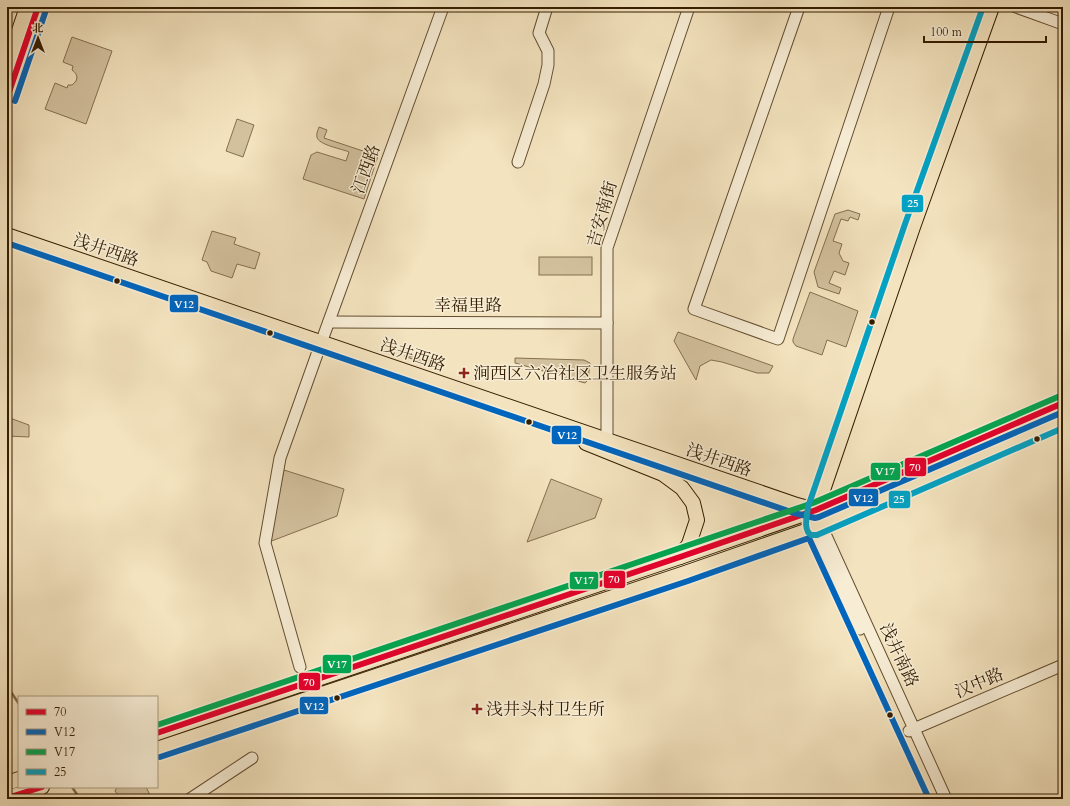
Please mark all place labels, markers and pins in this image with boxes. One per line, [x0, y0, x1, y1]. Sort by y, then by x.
unlabelled marker [112, 276, 122, 286]
unlabelled marker [867, 317, 877, 327]
unlabelled marker [265, 328, 275, 338]
place label: 涧西区六冶社区卫生服务站 [473, 362, 677, 385]
marker: 涧西区六冶社区卫生服务站 [458, 367, 470, 379]
unlabelled marker [524, 417, 534, 427]
unlabelled marker [1032, 434, 1042, 444]
unlabelled marker [332, 693, 342, 703]
place label: 浅井头村卫生所 [486, 698, 605, 721]
marker: 浅井头村卫生所 [471, 703, 483, 715]
unlabelled marker [885, 710, 895, 720]

